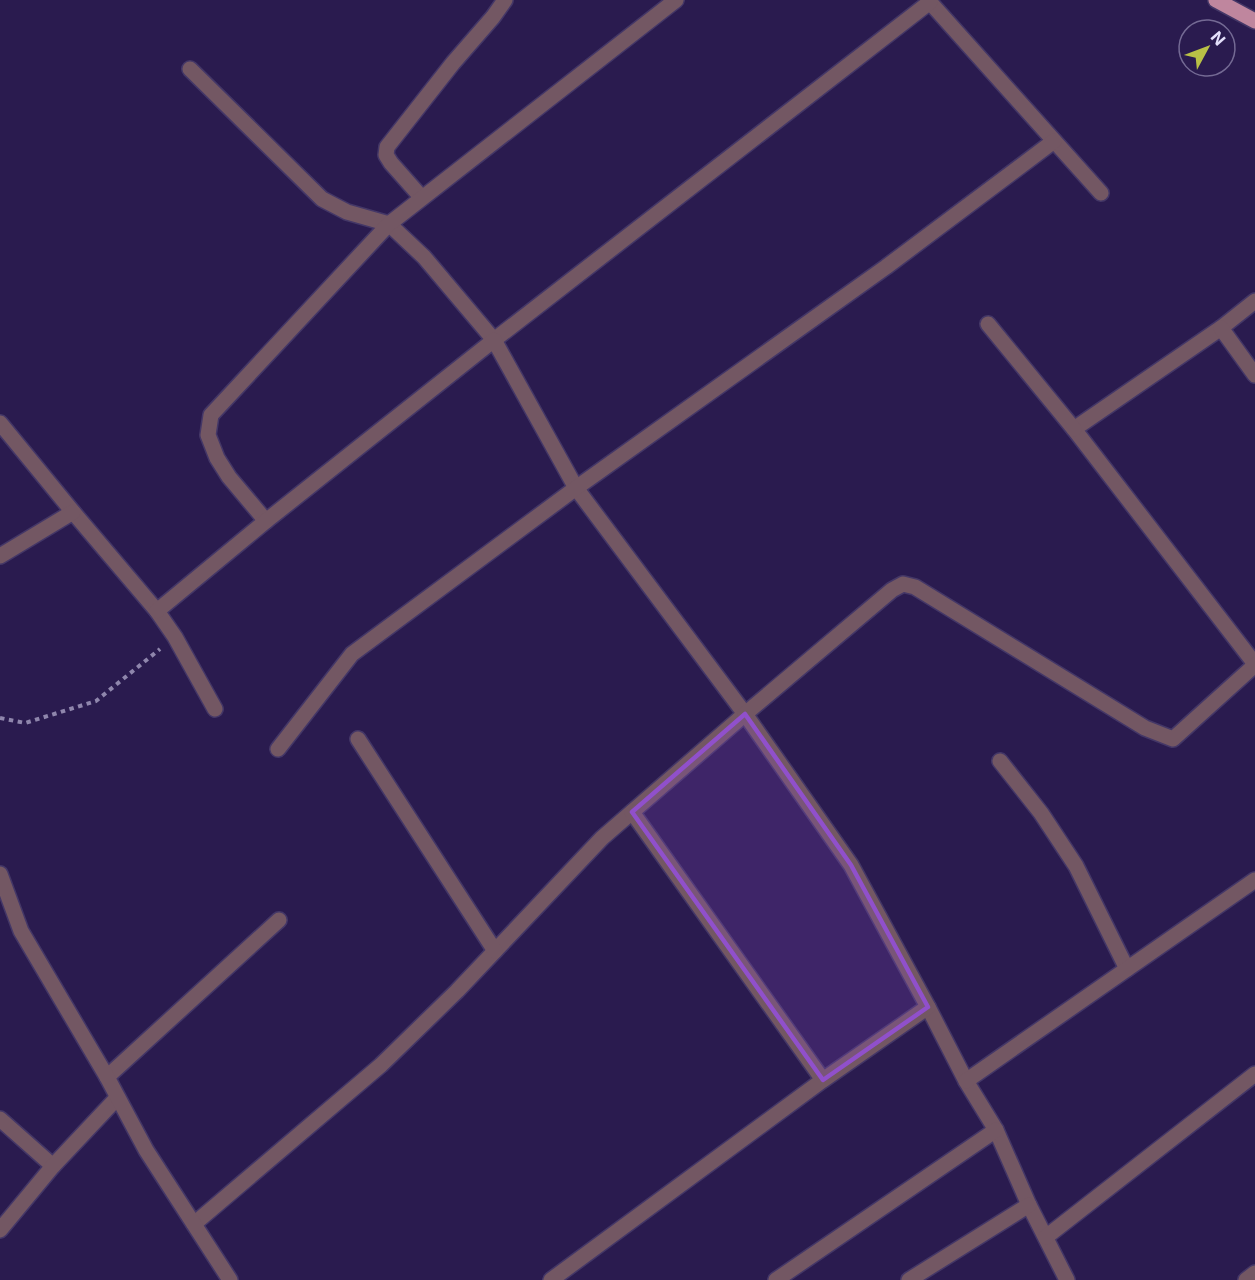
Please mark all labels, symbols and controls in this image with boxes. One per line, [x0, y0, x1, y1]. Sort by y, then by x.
north arrow [1177, 18, 1237, 78]
text: N [1207, 27, 1230, 49]

